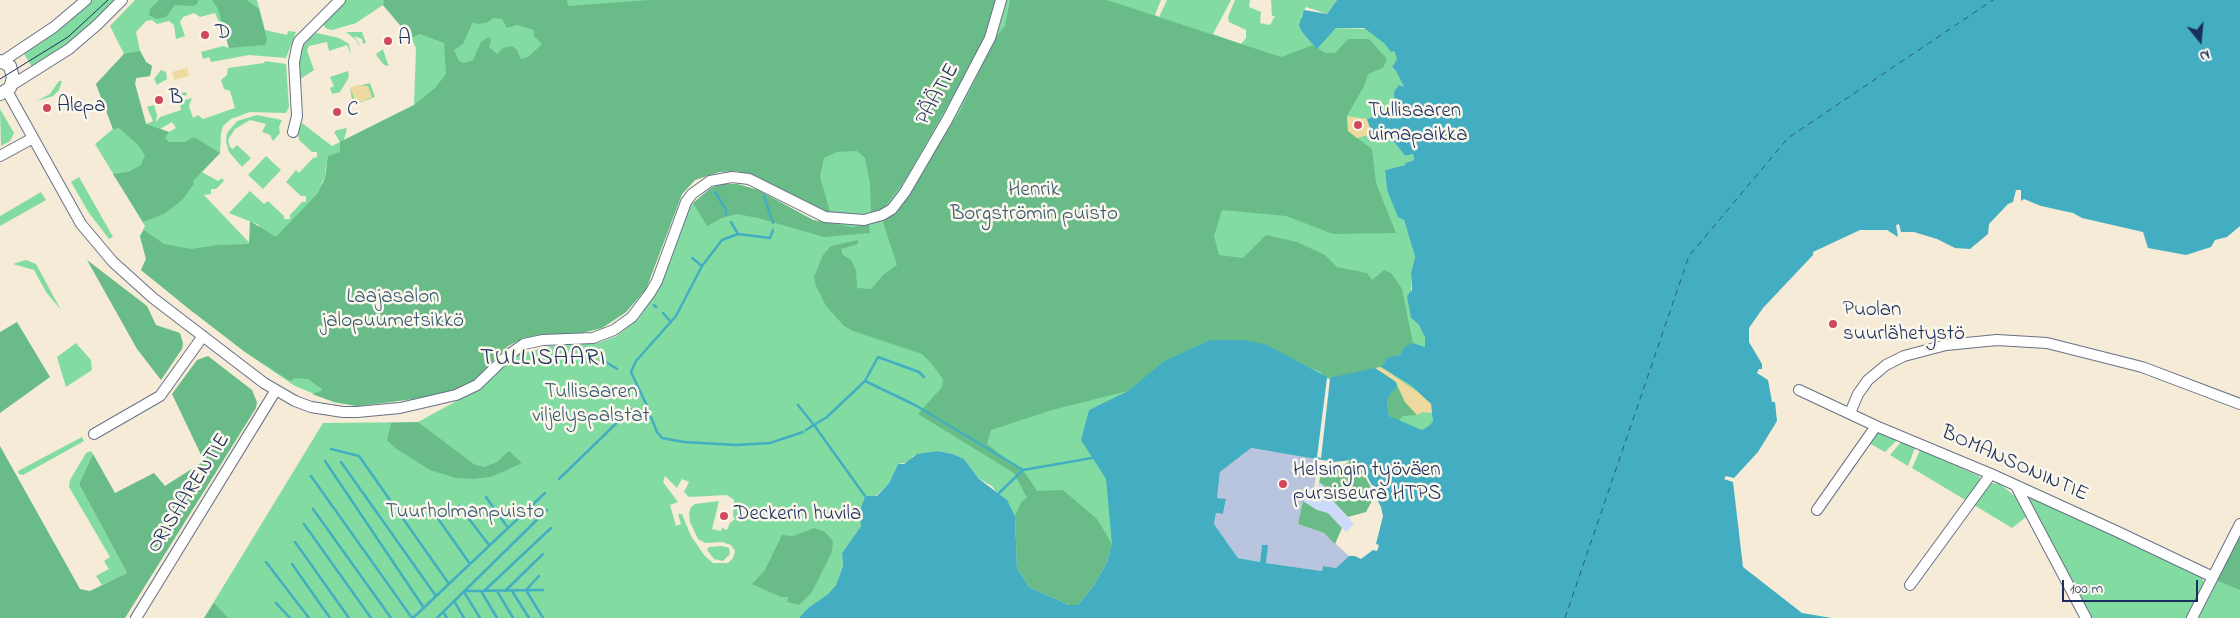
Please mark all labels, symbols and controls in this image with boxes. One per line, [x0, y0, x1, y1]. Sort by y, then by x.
north arrow [2175, 15, 2225, 65]
place label: D [215, 22, 230, 48]
place label: A [398, 28, 411, 54]
marker: D [199, 29, 211, 41]
marker: A [382, 35, 394, 47]
text: N [2197, 43, 2212, 66]
street label: PÄÄTIE [912, 60, 966, 130]
place label: B [169, 87, 183, 113]
marker: B [153, 94, 165, 106]
place label: Alepa [57, 95, 106, 121]
place label: C [347, 99, 359, 125]
place label: Tullisaaren uimapaikka [1368, 100, 1468, 150]
marker: Alepa [41, 102, 53, 114]
marker: C [331, 106, 343, 118]
marker: Tullisaaren uimapaikka [1352, 119, 1364, 131]
park label: Henrik Borgströmin puisto [950, 179, 1118, 229]
park label: Laajasalon jalopuumetsikkö [322, 286, 464, 336]
place label: Puolan suurlähetystö [1843, 299, 1965, 349]
marker: Puolan suurlähetystö [1827, 318, 1839, 330]
district label: TULLISAARI [479, 346, 607, 374]
park label: Tullisaaren viljelyspalstat [532, 381, 650, 431]
street label: BOMANSONINTIE [1937, 421, 2091, 509]
street label: ORISAARENTIE [143, 429, 237, 559]
place label: Helsingin työväen pursiseura HTPS [1293, 459, 1441, 509]
marker: Helsingin työväen pursiseura HTPS [1277, 478, 1289, 490]
park label: Tuurholmanpuisto [386, 501, 544, 527]
place label: Deckerin huvila [734, 503, 861, 529]
marker: Deckerin huvila [718, 510, 730, 522]
scale bar [2065, 570, 2201, 602]
text: 100 m [2070, 578, 2103, 600]

